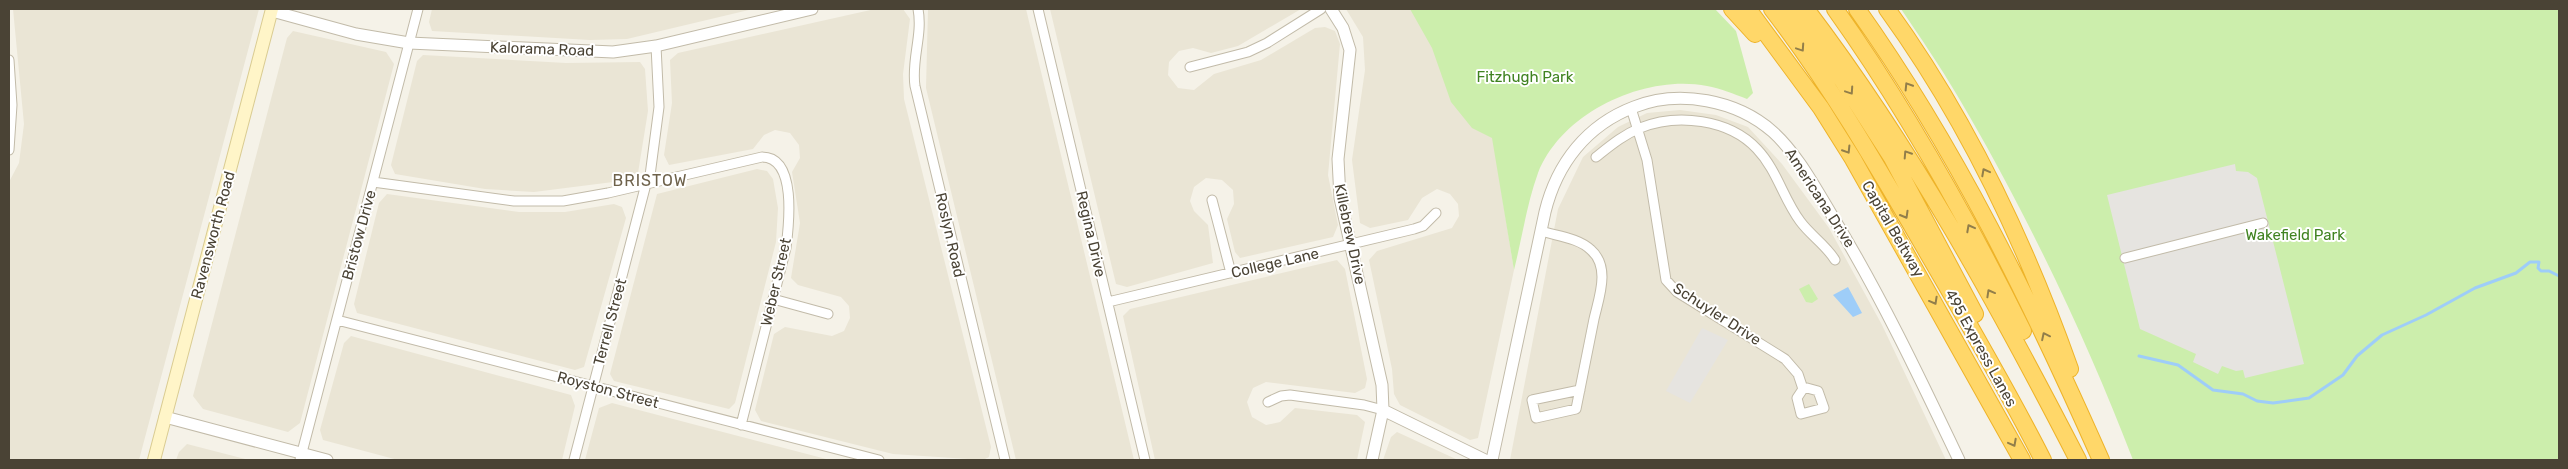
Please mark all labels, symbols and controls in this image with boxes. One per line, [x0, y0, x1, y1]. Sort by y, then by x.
street label: Kalorama Road [490, 38, 594, 60]
one-way arrow [1795, 42, 1804, 51]
park label: Fitzhugh Park [1476, 68, 1574, 86]
one-way arrow [1905, 83, 1915, 92]
one-way arrow [1844, 85, 1853, 94]
one-way arrow [1841, 144, 1850, 153]
street label: Americana Drive [1781, 145, 1859, 251]
one-way arrow [1904, 150, 1914, 159]
street label: Ravensworth Road [187, 169, 239, 301]
one-way arrow [1982, 169, 1992, 178]
district label: BRISTOW [613, 171, 687, 190]
street label: Capital Beltway [1858, 178, 1928, 280]
street label: Killebrew Drive [1331, 182, 1369, 286]
street label: Bristow Drive [338, 188, 380, 282]
street label: Regina Drive [1072, 189, 1110, 279]
street label: Roslyn Road [932, 191, 968, 279]
one-way arrow [1899, 210, 1909, 219]
one-way arrow [1966, 224, 1976, 233]
park label: Wakefield Park [2245, 226, 2345, 244]
street label: Weber Street [757, 236, 795, 328]
street label: College Lane [1229, 244, 1321, 282]
street label: Terrell Street [590, 276, 630, 368]
street label: Schuyler Drive [1670, 279, 1764, 349]
street label: 495 Express Lanes [1941, 286, 2021, 410]
one-way arrow [1986, 290, 1996, 299]
one-way arrow [1928, 295, 1938, 304]
one-way arrow [2040, 332, 2051, 341]
street label: Royston Street [555, 368, 661, 412]
one-way arrow [2007, 437, 2017, 446]

